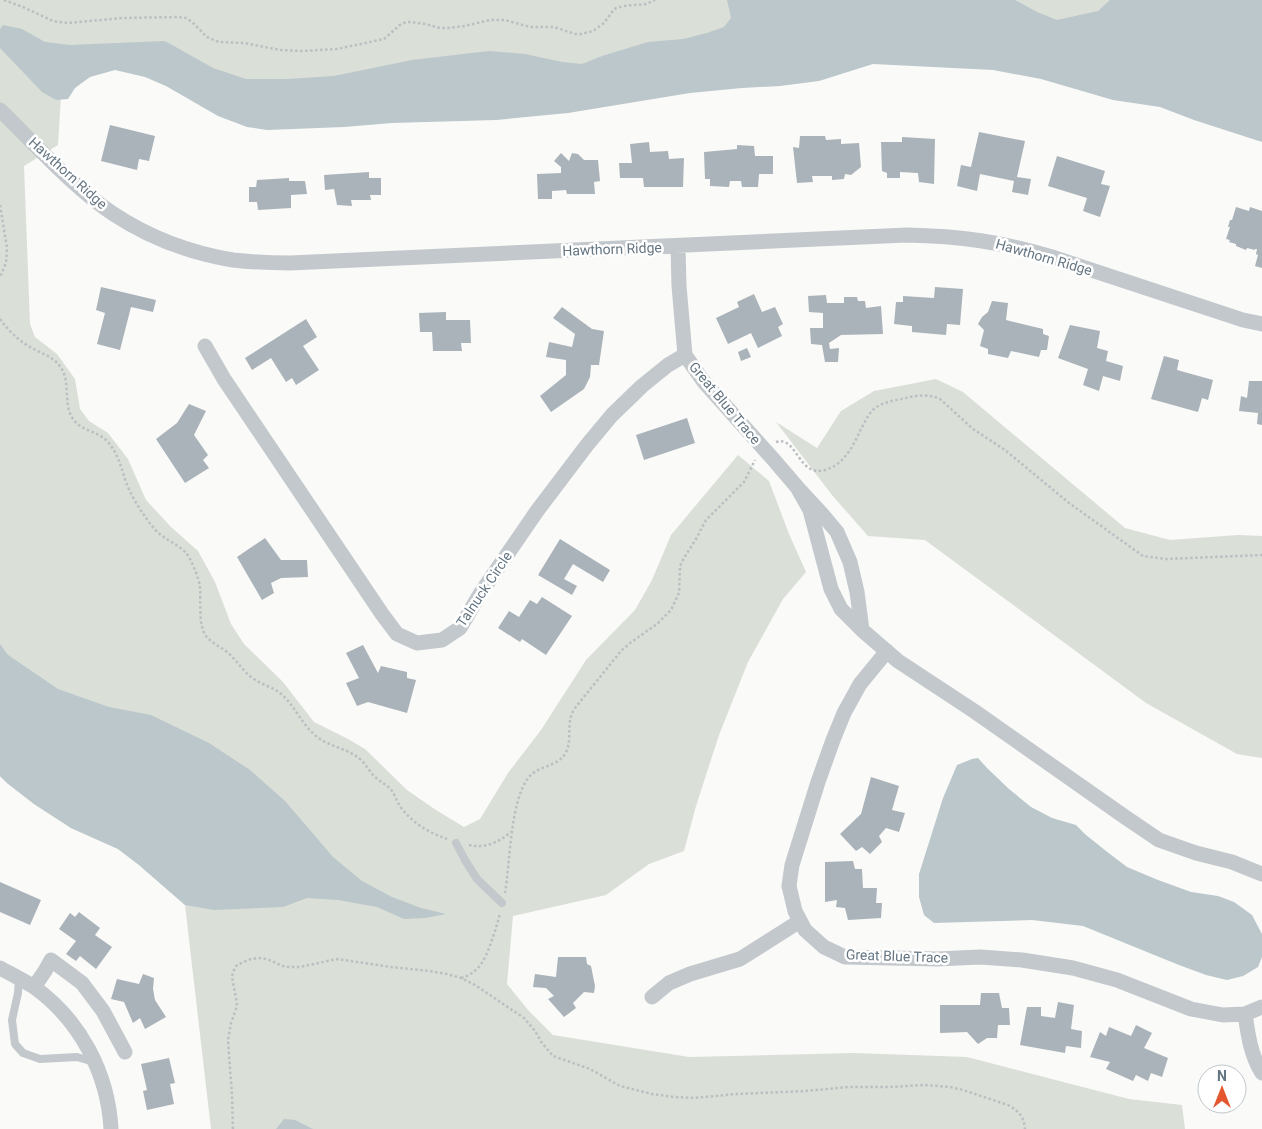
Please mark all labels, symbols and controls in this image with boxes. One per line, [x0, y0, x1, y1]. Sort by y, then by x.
street label: Hawthorn Ridge [26, 134, 110, 212]
street label: Hawthorn Ridge [994, 236, 1094, 278]
street label: Hawthorn Ridge [562, 239, 662, 259]
street label: Great Blue Trace [686, 359, 764, 447]
street label: Talnuck Circle [453, 548, 515, 630]
street label: Great Blue Trace [846, 946, 948, 966]
north arrow [1197, 1064, 1247, 1114]
text: N [1217, 1068, 1227, 1084]

